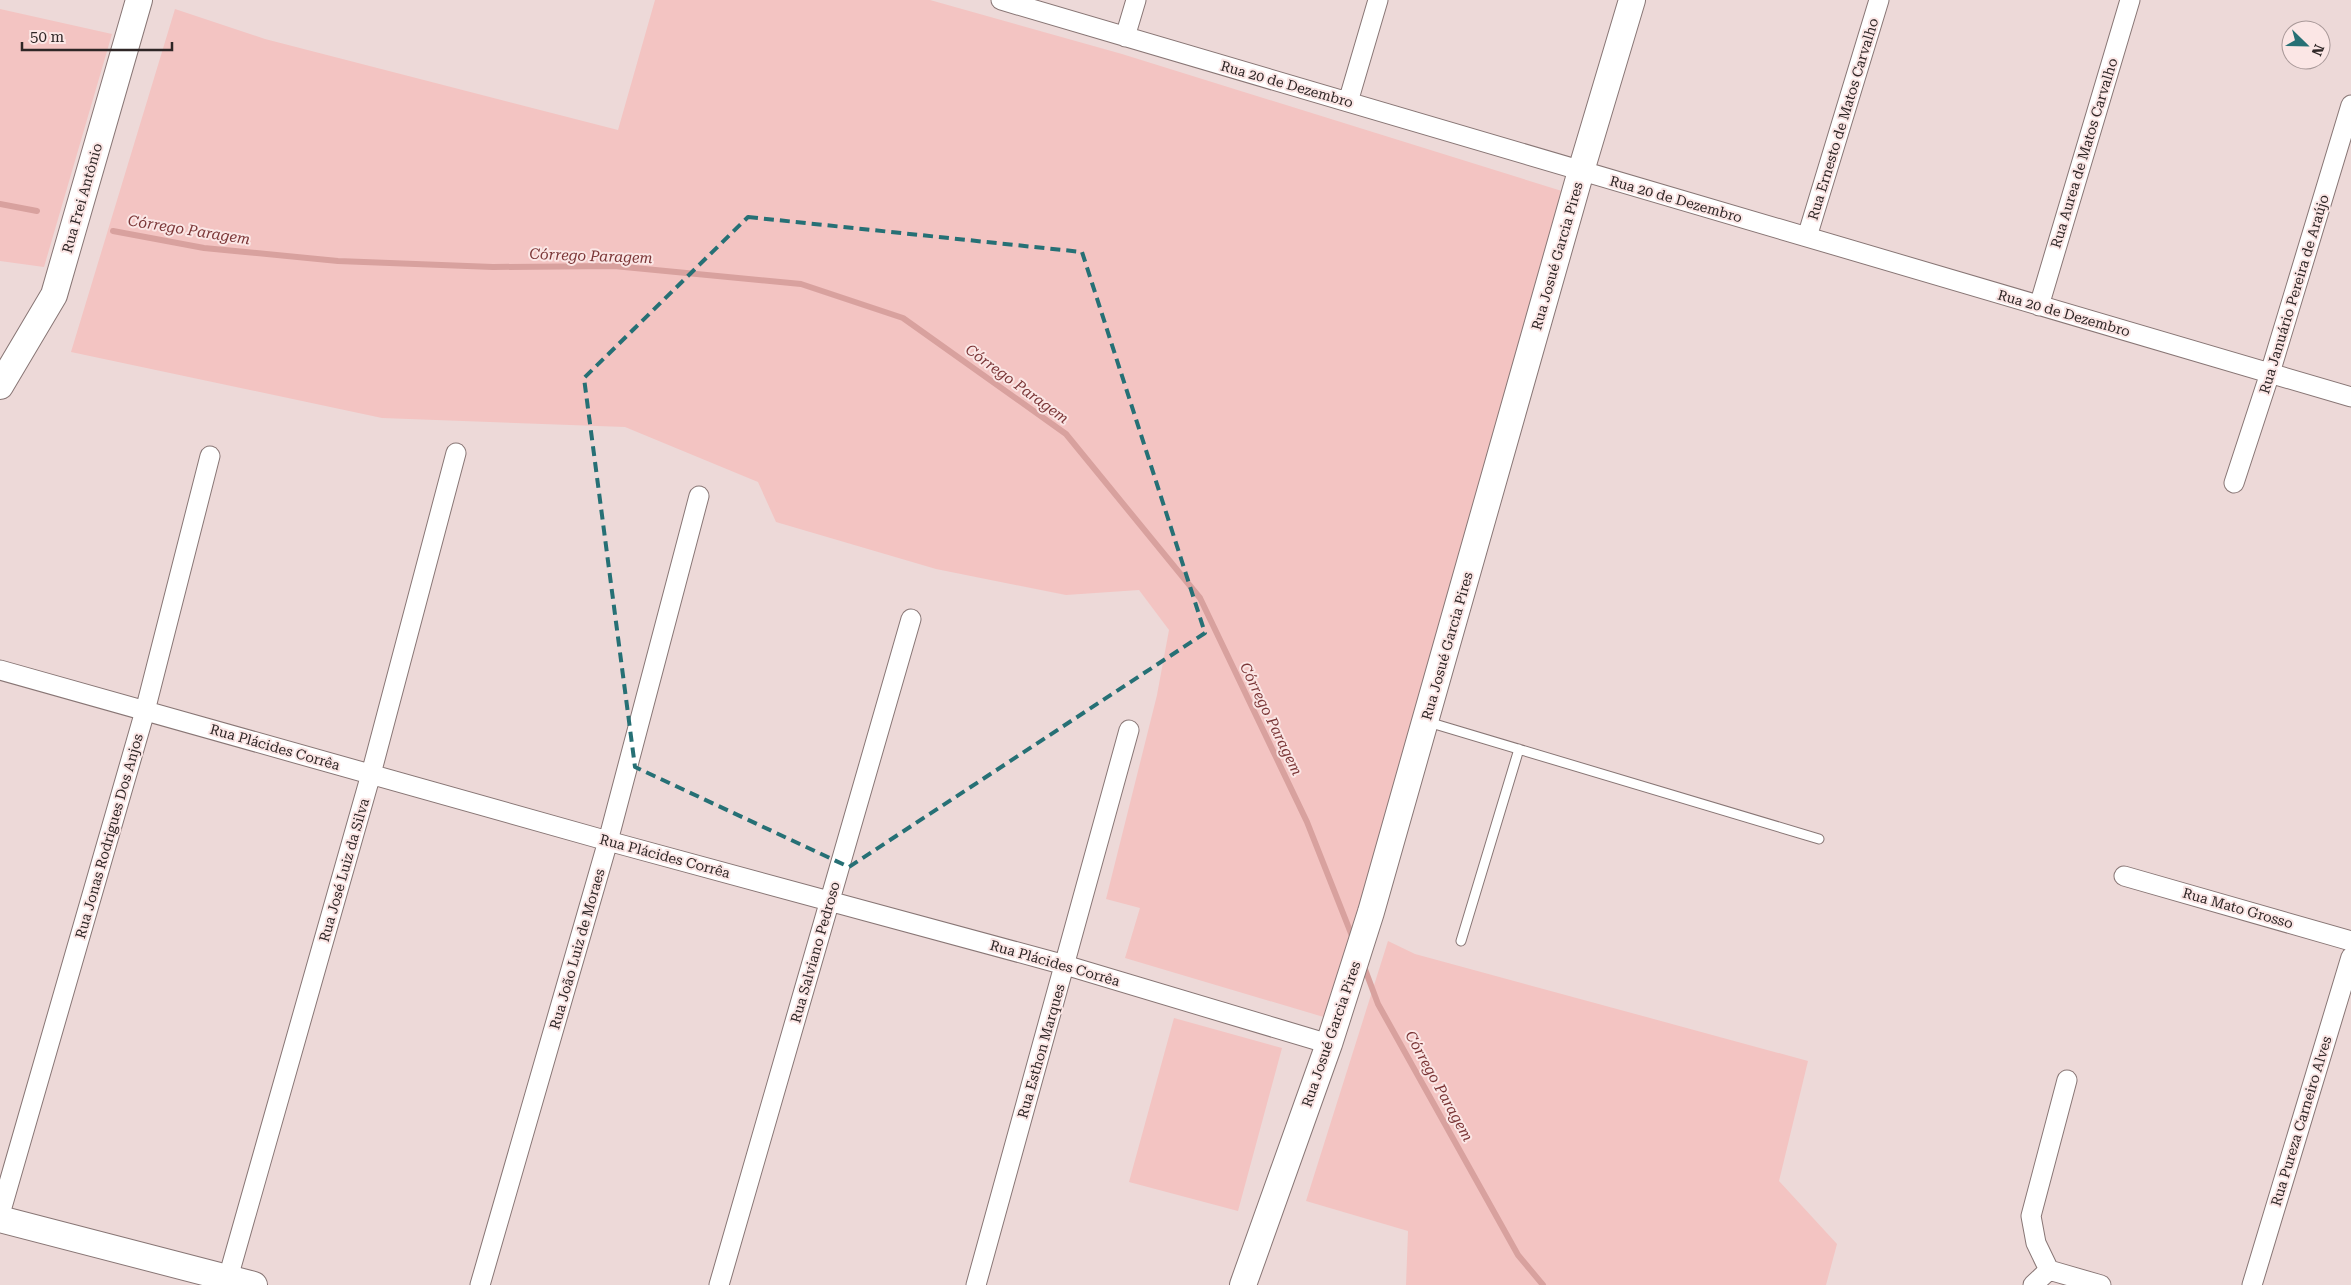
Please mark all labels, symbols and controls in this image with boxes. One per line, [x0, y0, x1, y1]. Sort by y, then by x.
street label: Rua Ernesto de Matos Carvalho [1805, 16, 1881, 222]
scale bar [22, 20, 172, 52]
north arrow [2281, 20, 2331, 70]
text: 50 m [30, 28, 65, 46]
text: N [2308, 42, 2327, 58]
street label: Rua Aurea de Matos Carvalho [2047, 56, 2121, 250]
street label: Rua 20 de Dezembro [1219, 57, 1355, 111]
street label: Rua Frei Antônio [59, 141, 105, 255]
street label: Rua 20 de Dezembro [1608, 172, 1744, 226]
street label: Rua Josué Garcia Pires [1528, 180, 1586, 332]
street label: Rua Januário Pereira de Araújo [2256, 192, 2332, 396]
water label: Córrego Paragem [127, 211, 251, 249]
water label: Córrego Paragem [529, 245, 653, 267]
street label: Rua 20 de Dezembro [1996, 286, 2132, 340]
water label: Córrego Paragem [962, 340, 1072, 428]
street label: Rua Josué Garcia Pires [1418, 570, 1476, 722]
water label: Córrego Paragem [1236, 660, 1306, 778]
street label: Rua Plácides Corrêa [208, 721, 342, 773]
street label: Rua Jonas Rodrigues Dos Anjos [72, 731, 146, 940]
street label: Rua José Luiz da Silva [316, 796, 372, 944]
street label: Rua Plácides Corrêa [598, 831, 732, 881]
street label: Rua João Luiz de Moraes [546, 866, 608, 1031]
street label: Rua Salviano Pedroso [787, 880, 843, 1024]
street label: Rua Mato Grosso [2181, 885, 2295, 931]
street label: Rua Plácides Corrêa [988, 937, 1122, 989]
street label: Rua Josué Garcia Pires [1298, 959, 1364, 1109]
street label: Rua Esthon Marques [1014, 982, 1068, 1120]
water label: Córrego Paragem [1401, 1028, 1477, 1144]
street label: Rua Pureza Carneiro Alves [2267, 1034, 2335, 1208]

